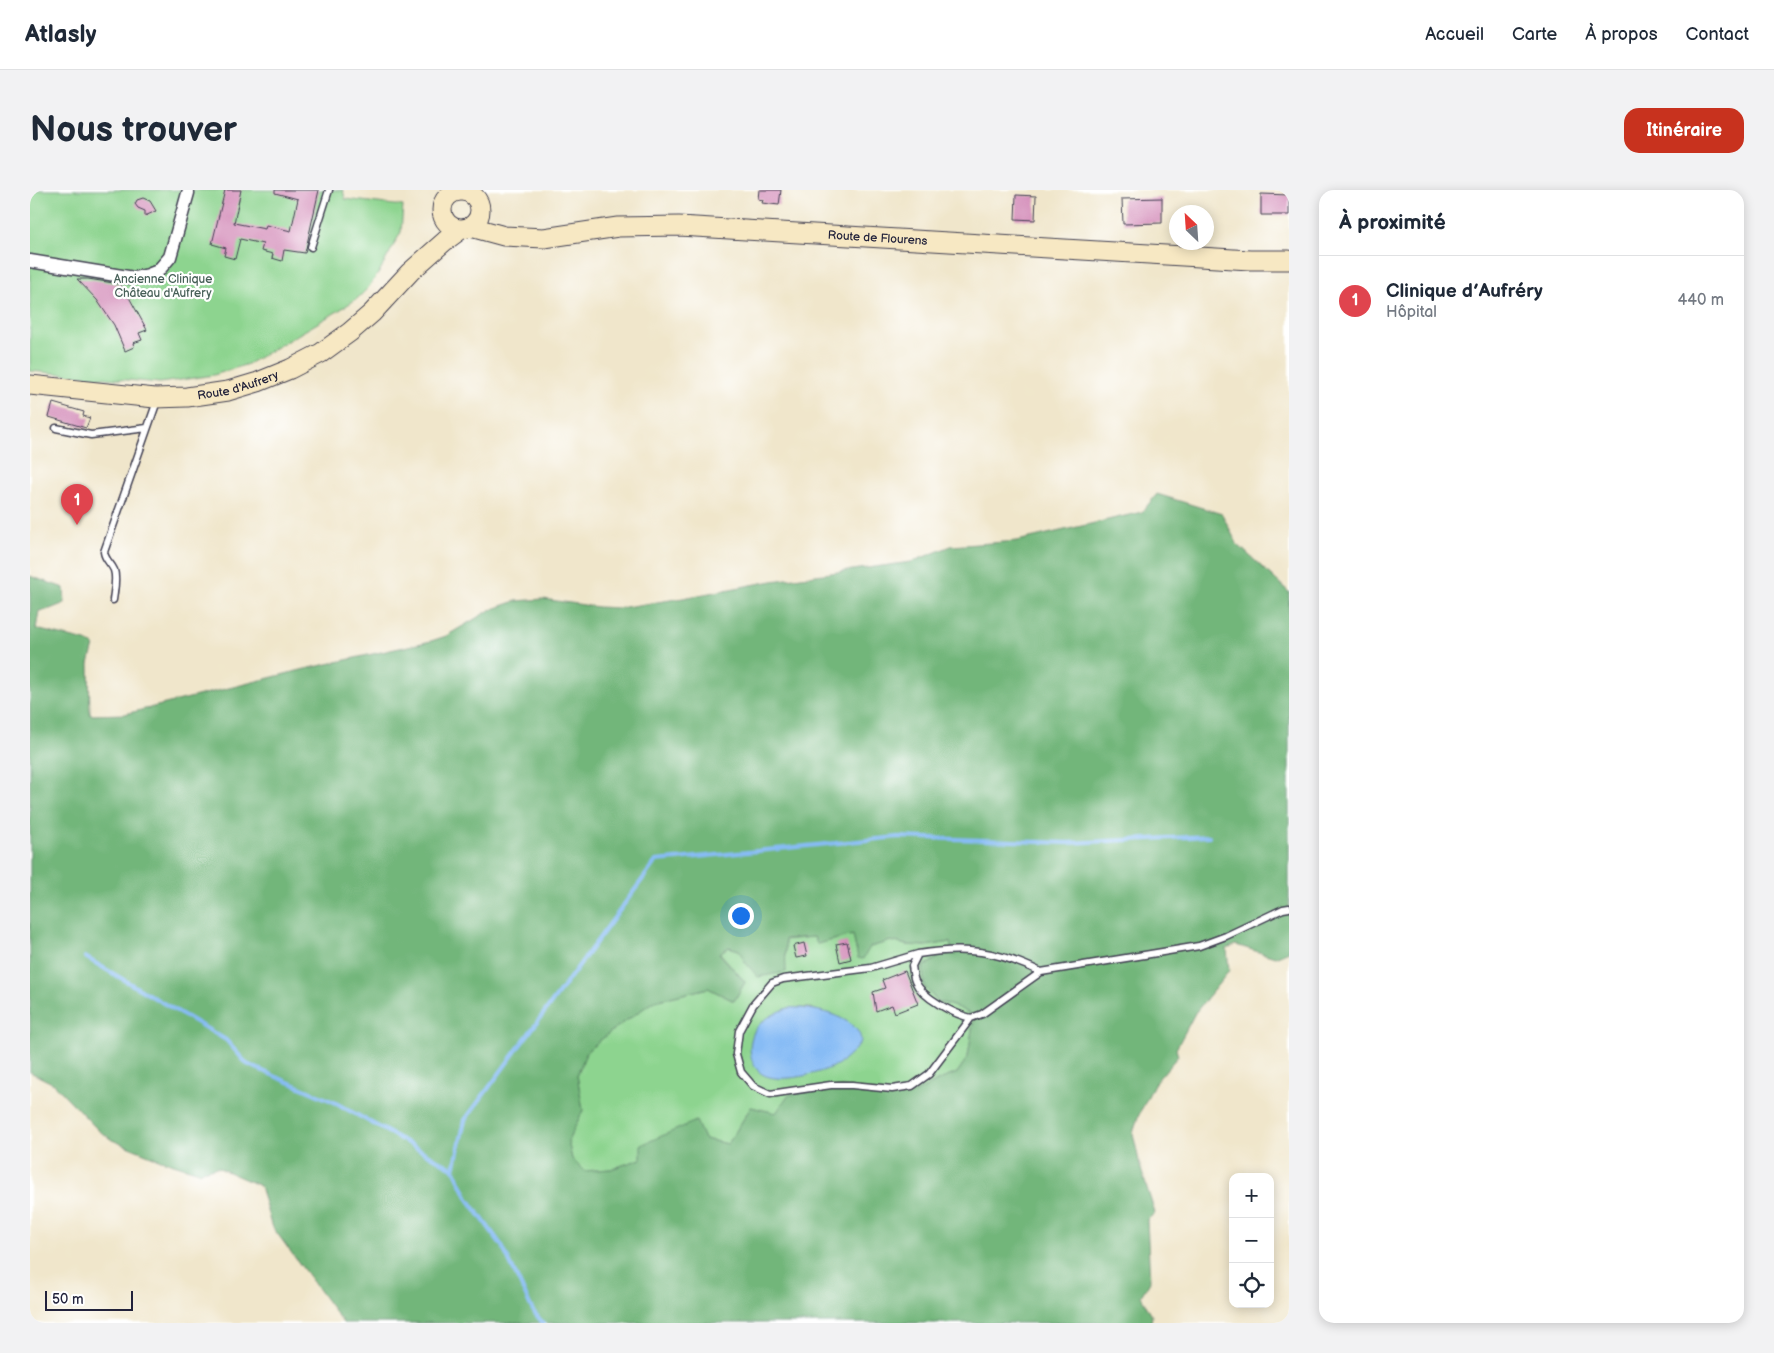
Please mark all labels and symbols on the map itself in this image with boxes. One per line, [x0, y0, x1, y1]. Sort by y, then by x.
north arrow [1169, 205, 1214, 250]
street label: Route de Flourens [827, 228, 928, 249]
park label: Ancienne Clinique Château d'Aufrery [114, 272, 212, 301]
street label: Route d'Aufrery [196, 367, 281, 403]
pin: 1 [61, 484, 93, 525]
your location [728, 903, 754, 929]
scale bar [45, 1288, 132, 1311]

